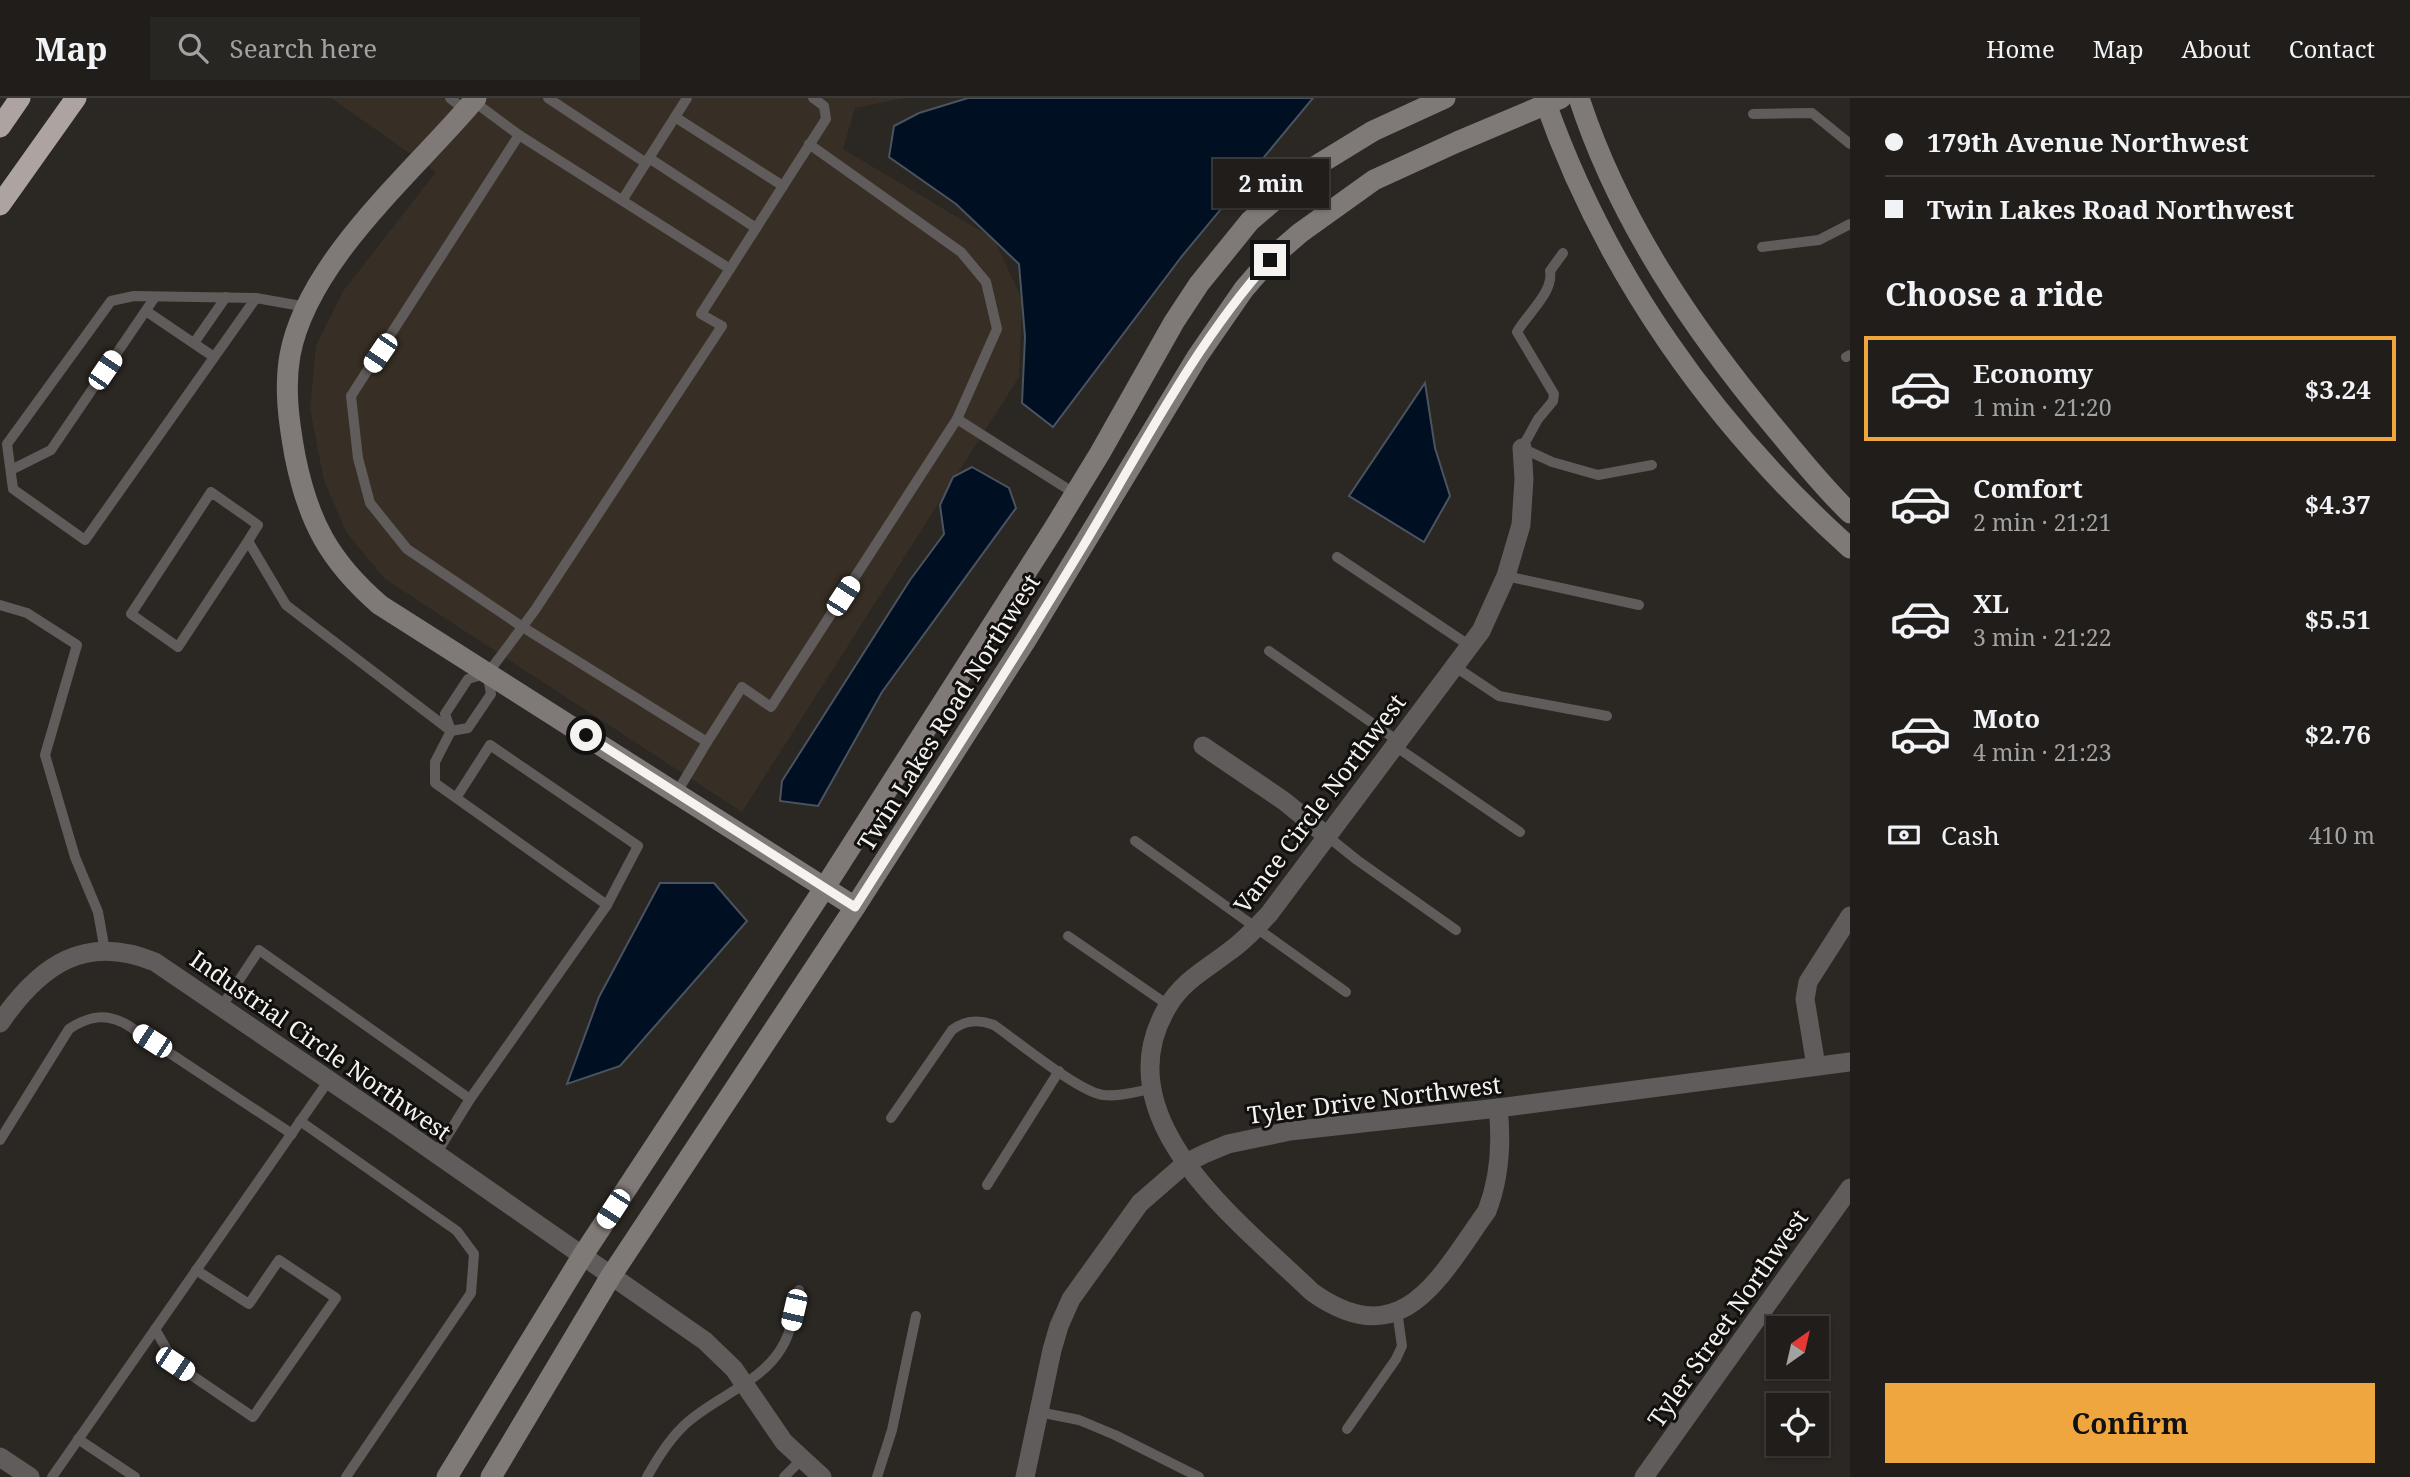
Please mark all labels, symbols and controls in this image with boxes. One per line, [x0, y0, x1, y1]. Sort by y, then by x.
search box [150, 17, 640, 80]
text: Map [35, 26, 108, 71]
icon: search [174, 29, 212, 67]
text: Search here [230, 30, 377, 66]
text: Home [1986, 32, 2055, 65]
text: Map [2093, 32, 2144, 65]
text: About [2182, 32, 2251, 65]
text: Contact [2289, 32, 2375, 65]
text: 179th Avenue Northwest [1927, 124, 2249, 160]
callout: 2 min [1212, 158, 1328, 208]
text: 2 min [1238, 167, 1304, 199]
text: Twin Lakes Road Northwest [1927, 191, 2294, 227]
route end [1254, 244, 1286, 276]
text: Choose a ride [1885, 272, 2104, 315]
car [360, 330, 401, 376]
car [85, 347, 126, 393]
text: Economy [1973, 355, 2093, 391]
icon: car [1889, 357, 1952, 420]
text: $3.24 [2305, 371, 2371, 407]
text: 1 min · 21:20 [1973, 391, 2111, 423]
text: Comfort [1973, 470, 2083, 506]
icon: car [1889, 472, 1952, 535]
text: $4.37 [2305, 486, 2371, 522]
text: 2 min · 21:21 [1973, 506, 2111, 538]
street label: Twin Lakes Road Northwest [849, 567, 1047, 857]
car [823, 573, 864, 619]
text: XL [1973, 585, 2009, 621]
icon: car [1889, 587, 1952, 650]
text: $5.51 [2305, 601, 2371, 637]
text: 3 min · 21:22 [1973, 621, 2111, 653]
street label: Vance Circle Northwest [1226, 687, 1412, 919]
text: Moto [1973, 700, 2040, 736]
icon: car [1889, 702, 1952, 765]
text: $2.76 [2305, 716, 2371, 752]
route start [570, 719, 602, 751]
text: 4 min · 21:23 [1973, 736, 2111, 768]
icon: cash [1885, 816, 1923, 854]
text: Cash [1941, 817, 2000, 853]
text: 410 m [2309, 819, 2375, 851]
street label: Industrial Circle Northwest [184, 942, 458, 1148]
car [129, 1021, 176, 1061]
street label: Tyler Drive Northwest [1245, 1067, 1503, 1131]
car [593, 1186, 634, 1232]
street label: Tyler Street Northwest [1639, 1202, 1815, 1434]
car [780, 1287, 809, 1333]
north arrow [1766, 1316, 1829, 1379]
map controls [1766, 1316, 1829, 1456]
car [152, 1344, 199, 1384]
button: Confirm [1885, 1383, 2375, 1463]
button: locate [1766, 1393, 1829, 1456]

